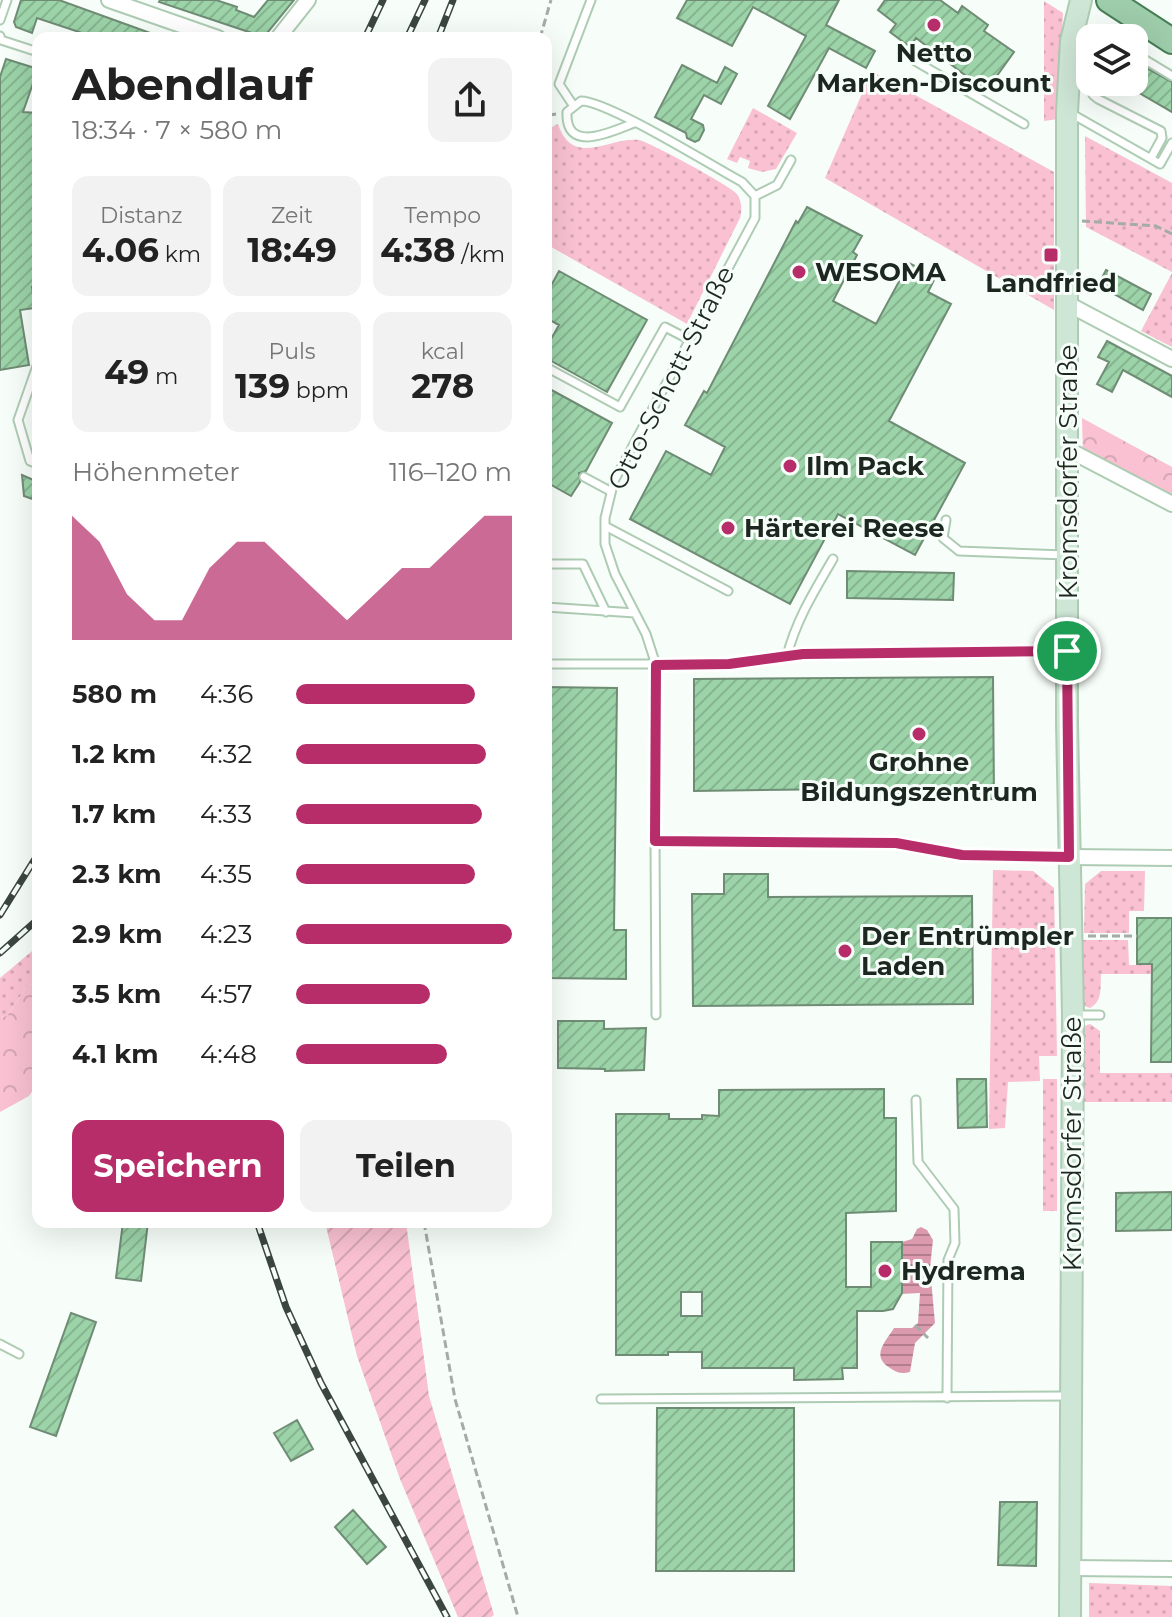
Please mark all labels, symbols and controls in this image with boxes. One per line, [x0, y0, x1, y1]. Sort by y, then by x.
marker: Netto Marken-Discount [925, 16, 943, 34]
map controls [1076, 24, 1148, 96]
button: layers [1076, 24, 1148, 96]
place label: Netto Marken-Discount [816, 37, 1052, 99]
text: Abendlauf [72, 57, 313, 111]
button: share [428, 58, 512, 142]
text: 18:34 · 7 × 580 m [72, 114, 282, 146]
text: Distanz [100, 202, 183, 229]
text: Zeit [271, 202, 313, 229]
text: Tempo [404, 202, 481, 229]
text: 4.06 [82, 229, 159, 271]
text: 18:49 [247, 229, 337, 271]
text: 4:38 [380, 229, 455, 271]
text: km [159, 241, 201, 268]
text: /km [455, 241, 505, 268]
marker: Landfried [1042, 246, 1060, 264]
place label: WESOMA [815, 256, 947, 288]
street label: Otto-Schott-Straße [601, 261, 741, 495]
marker: WESOMA [790, 263, 808, 281]
place label: Landfried [985, 267, 1117, 299]
text: Puls [268, 338, 316, 365]
text: kcal [421, 338, 465, 365]
street label: Kromsdorfer Straße [1052, 344, 1084, 600]
text: 49 [104, 351, 149, 393]
text: m [149, 363, 178, 390]
text: 139 [235, 365, 290, 407]
text: 278 [411, 365, 474, 407]
text: bpm [290, 377, 349, 404]
place label: Ilm Pack [806, 450, 925, 482]
text: Höhenmeter [72, 456, 240, 488]
text: 116–120 m [389, 456, 512, 488]
marker: Ilm Pack [781, 457, 799, 475]
place label: Härterei Reese [744, 512, 945, 544]
marker: Härterei Reese [719, 519, 737, 537]
pin [1033, 617, 1101, 685]
icon: arrive [1045, 629, 1089, 673]
text: 580 m [72, 678, 157, 710]
text: 4:36 [200, 678, 253, 710]
marker: Grohne Bildungszentrum [910, 725, 928, 743]
text: 1.2 km [72, 738, 156, 770]
text: 4:32 [200, 738, 252, 770]
place label: Grohne Bildungszentrum [800, 746, 1038, 808]
text: 1.7 km [72, 798, 156, 830]
text: 4:33 [200, 798, 252, 830]
text: 2.3 km [72, 858, 162, 890]
text: 4:35 [200, 858, 252, 890]
text: 2.9 km [72, 918, 163, 950]
text: 4:23 [200, 918, 252, 950]
place label: Der Entrümpler Laden [861, 920, 1074, 982]
marker: Der Entrümpler Laden [836, 942, 854, 960]
text: 3.5 km [72, 978, 161, 1010]
text: 4:57 [200, 978, 253, 1010]
street label: Kromsdorfer Straße [1056, 1016, 1088, 1272]
text: 4.1 km [72, 1038, 159, 1070]
text: 4:48 [200, 1038, 257, 1070]
button: Speichern [72, 1120, 284, 1212]
button: Teilen [300, 1120, 512, 1212]
place label: Hydrema [901, 1255, 1026, 1287]
marker: Hydrema [876, 1262, 894, 1280]

